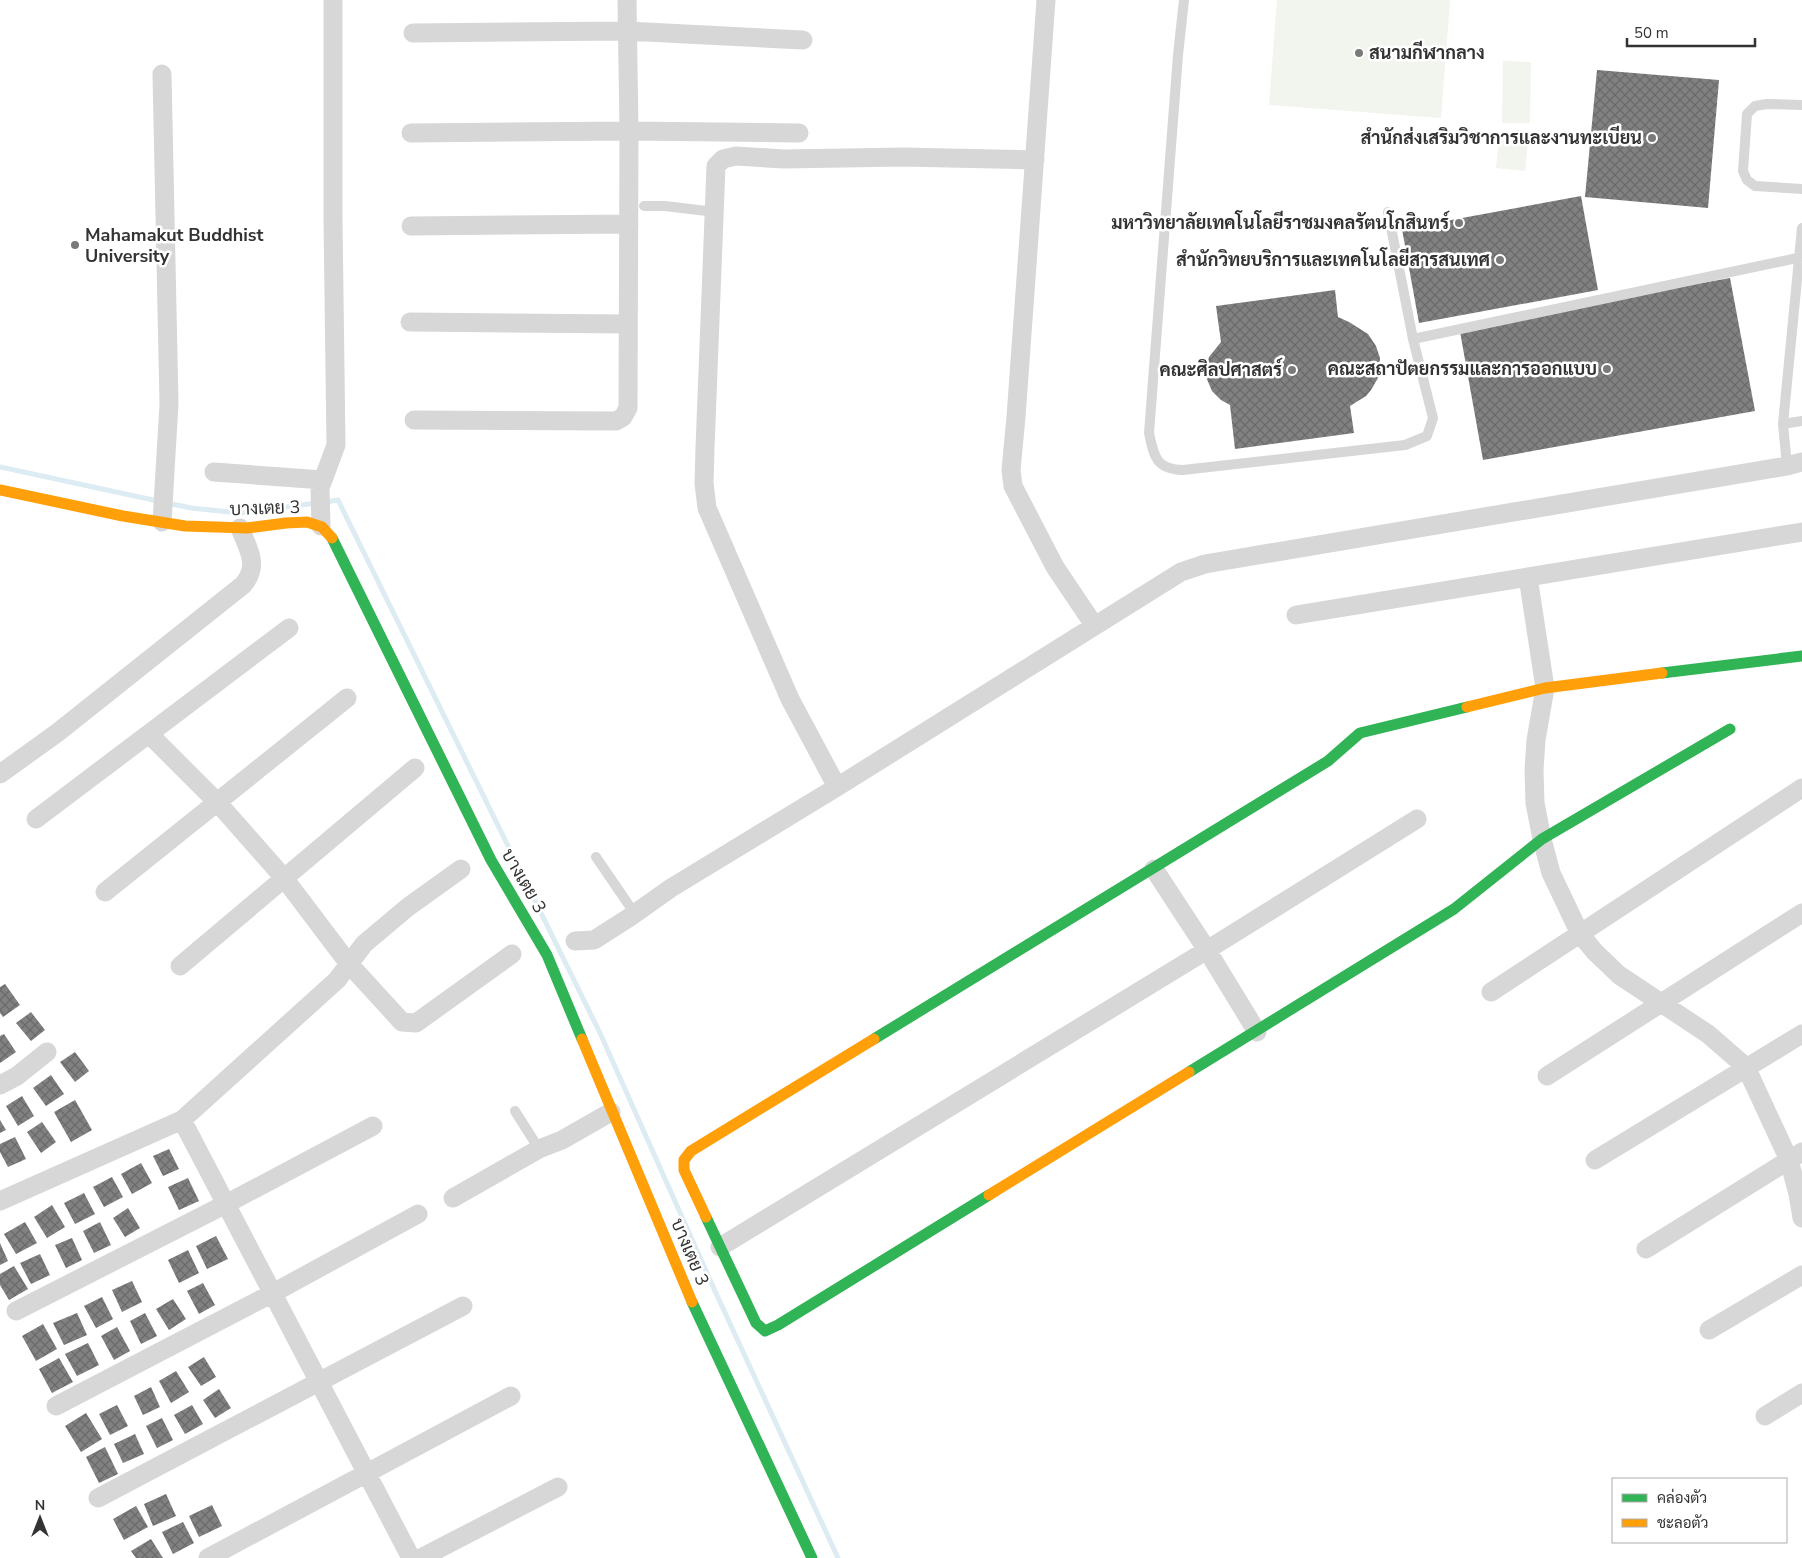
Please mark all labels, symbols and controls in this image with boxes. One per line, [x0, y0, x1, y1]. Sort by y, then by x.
scale bar [1627, 15, 1754, 47]
text: 50 m [1634, 23, 1669, 43]
place label: สนามกีฬากลาง [1369, 40, 1485, 65]
marker: สนามกีฬากลาง [1353, 47, 1365, 59]
place label: สำนักส่งเสริมวิชาการและงานทะเบียน [1360, 125, 1642, 150]
marker: สำนักส่งเสริมวิชาการและงานทะเบียน [1646, 132, 1658, 144]
place label: มหาวิทยาลัยเทคโนโลยีราชมงคลรัตนโกสินทร์ [1111, 210, 1450, 235]
marker: มหาวิทยาลัยเทคโนโลยีราชมงคลรัตนโกสินทร์ [1453, 217, 1465, 229]
place label: Mahamakut Buddhist University [85, 223, 264, 268]
marker: Mahamakut Buddhist University [69, 239, 81, 251]
place label: สำนักวิทยบริการและเทคโนโลยีสารสนเทศ [1176, 247, 1490, 272]
marker: สำนักวิทยบริการและเทคโนโลยีสารสนเทศ [1494, 254, 1506, 266]
place label: คณะศิลปศาสตร์ [1159, 357, 1283, 382]
place label: คณะสถาปัตยกรรมและการออกแบบ [1328, 357, 1597, 381]
marker: คณะสถาปัตยกรรมและการออกแบบ [1601, 363, 1613, 375]
marker: คณะศิลปศาสตร์ [1286, 364, 1298, 376]
street label: บางเตย 3 [229, 495, 301, 521]
street label: บางเตย 3 [496, 844, 552, 918]
street label: บางเตย 3 [665, 1215, 715, 1289]
legend [1612, 1478, 1787, 1543]
text: คล่องตัว [1657, 1488, 1707, 1508]
north arrow [15, 1493, 65, 1543]
text: N [35, 1496, 45, 1515]
text: ชะลอตัว [1657, 1513, 1708, 1533]

